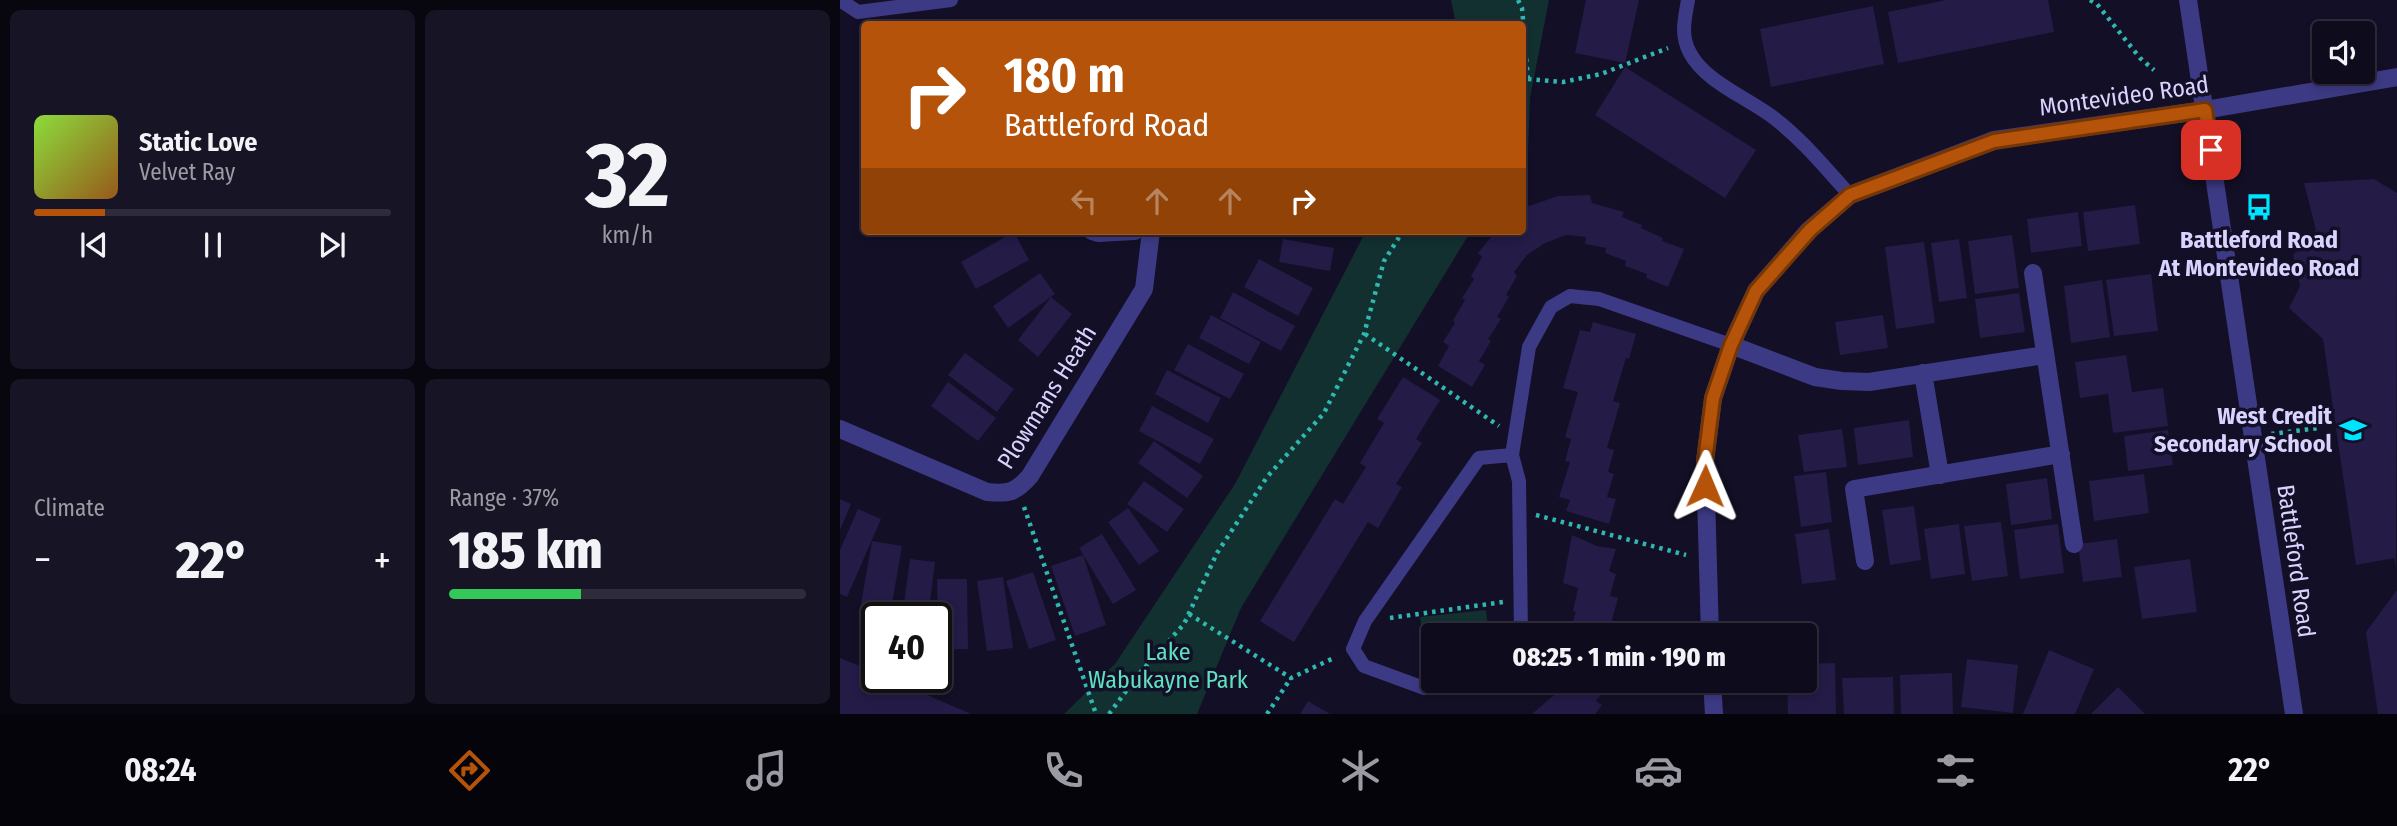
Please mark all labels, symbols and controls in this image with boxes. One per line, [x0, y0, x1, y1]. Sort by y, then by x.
map controls [2312, 21, 2375, 84]
button: sound [2312, 21, 2375, 84]
text: 180 m [1004, 46, 1125, 105]
icon: right [889, 49, 980, 140]
street label: Montevideo Road [2037, 70, 2211, 122]
text: Battleford Road [1004, 106, 1209, 144]
pin [2181, 120, 2241, 180]
text: 32 [585, 121, 670, 230]
text: Static Love [139, 127, 257, 158]
icon: arrive [2192, 131, 2230, 169]
text: Velvet Ray [139, 158, 235, 186]
icon: left [1065, 182, 1103, 220]
icon: ahead [1138, 182, 1176, 220]
icon: ahead [1211, 182, 1249, 220]
icon: right [1284, 182, 1322, 220]
bus stop icon: Battleford Road At Montevideo Road [2244, 192, 2274, 222]
text: km/h [602, 221, 653, 249]
icon: previous [75, 226, 113, 264]
icon: pause [194, 226, 232, 264]
icon: next [313, 226, 351, 264]
place label: Battleford Road At Montevideo Road [2158, 226, 2359, 282]
street label: Plowmans Heath [992, 320, 1102, 474]
place label: West Credit Secondary School [2154, 402, 2333, 458]
school or university icon: West Credit Secondary School [2338, 415, 2368, 445]
position arrow [1668, 449, 1742, 523]
street label: Battleford Road [2271, 483, 2321, 639]
text: Range · 37% [449, 484, 559, 512]
text: Climate [34, 494, 105, 522]
text: 185 km [449, 519, 603, 582]
text: 22° [176, 529, 249, 592]
text: − [34, 537, 51, 583]
text: + [374, 537, 391, 583]
speed limit sign: 40 [861, 602, 952, 693]
park label: Lake Wabukayne Park [1088, 638, 1249, 694]
text: 08:25 · 1 min · 190 m [1512, 642, 1726, 673]
icon: directions [445, 746, 494, 795]
icon: music [742, 746, 791, 795]
icon: phone [1039, 746, 1088, 795]
icon: climate [1336, 746, 1385, 795]
icon: car [1634, 746, 1683, 795]
icon: filters [1931, 746, 1980, 795]
text: 08:24 [124, 751, 196, 789]
text: 22° [2228, 751, 2273, 789]

